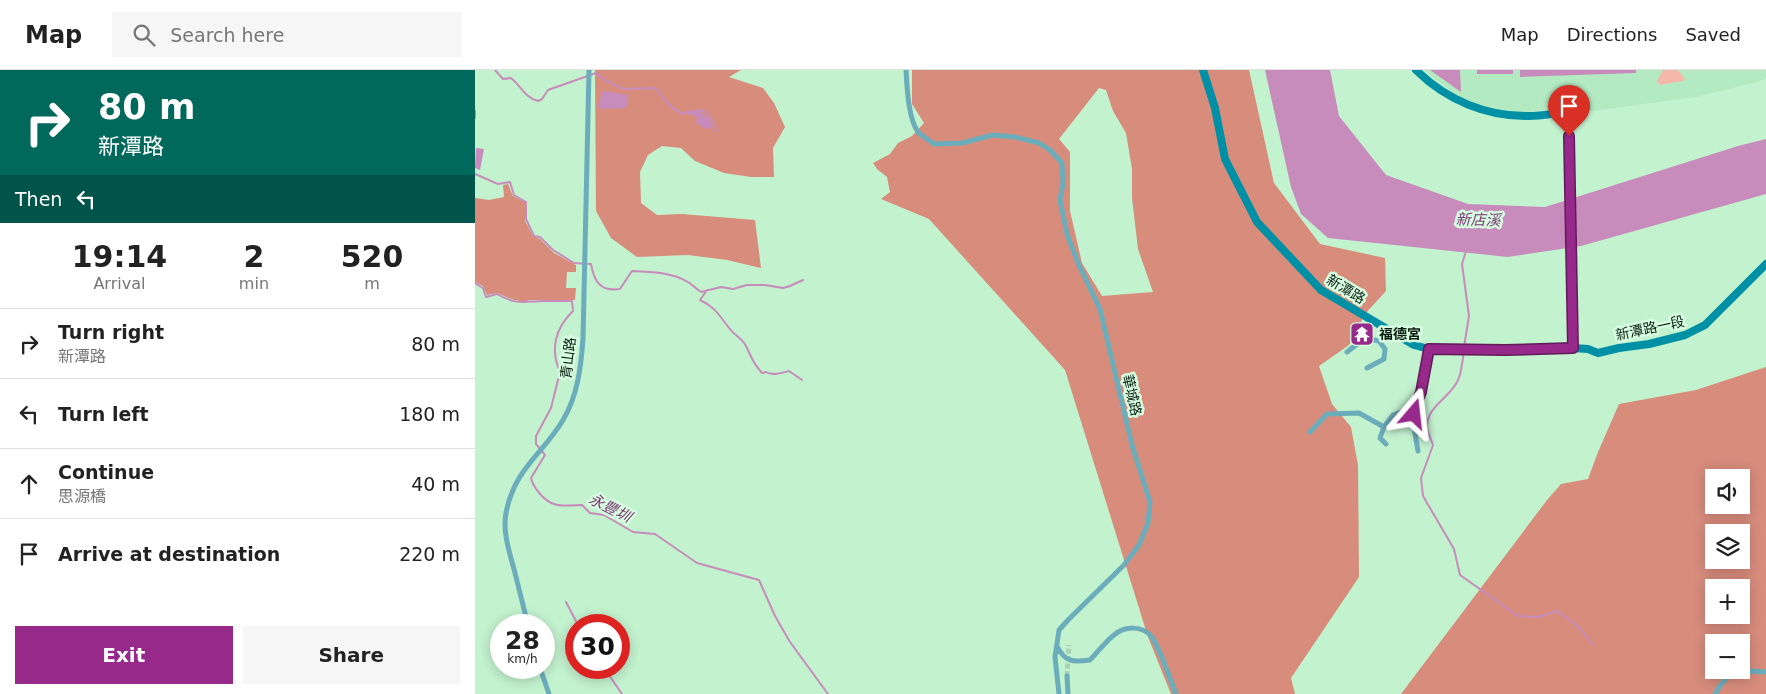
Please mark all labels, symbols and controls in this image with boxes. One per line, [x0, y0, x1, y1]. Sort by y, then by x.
search box [112, 12, 462, 57]
text: Map [25, 21, 82, 49]
icon: search [130, 21, 158, 49]
text: Search here [170, 24, 284, 46]
text: Map [1501, 24, 1539, 45]
text: Directions [1567, 24, 1657, 45]
text: Saved [1685, 24, 1741, 45]
pin [1548, 85, 1590, 136]
text: 80 m [98, 87, 195, 127]
icon: right [15, 90, 80, 155]
icon: arrive [1555, 92, 1583, 120]
text: 新潭路 [98, 134, 164, 159]
icon: left [72, 185, 100, 213]
text: Then [15, 188, 62, 210]
water label: 新店溪 [1455, 211, 1503, 229]
text: 19:14 [72, 239, 167, 274]
text: 2 [243, 239, 264, 274]
text: 520 [341, 239, 403, 274]
street label: 新潭路 [1324, 271, 1368, 307]
text: Arrival [93, 274, 145, 293]
text: min [239, 274, 269, 293]
text: m [364, 274, 380, 293]
street label: 新潭路一段 [1614, 313, 1686, 343]
text: Turn right [58, 321, 164, 343]
temple icon: 福德宮 [1349, 321, 1375, 347]
place label: 福德宮 [1379, 326, 1421, 342]
icon: right [15, 330, 43, 358]
text: 80 m [411, 333, 460, 355]
street label: 青山路 [558, 336, 578, 380]
text: 新潭路 [58, 347, 106, 366]
street label: 華城路 [1119, 373, 1145, 417]
position arrow [1387, 387, 1439, 439]
icon: left [15, 400, 43, 428]
text: Turn left [58, 403, 149, 425]
text: 180 m [399, 403, 460, 425]
text: Continue [58, 461, 154, 483]
map controls [1705, 469, 1750, 679]
button: sound [1705, 469, 1750, 514]
icon: ahead [15, 470, 43, 498]
text: 40 m [411, 473, 460, 495]
text: 思源橋 [58, 487, 106, 506]
water label: 永豐圳 [586, 490, 636, 527]
button: layers [1705, 524, 1750, 569]
icon: arrive [15, 540, 43, 568]
text: Arrive at destination [58, 543, 280, 565]
text: 220 m [399, 543, 460, 565]
button: + [1705, 579, 1750, 624]
speed limit sign: 30 [565, 614, 630, 679]
button: Exit [15, 626, 233, 684]
button: Share [243, 626, 460, 684]
text: 28 [505, 626, 540, 655]
button: − [1705, 634, 1750, 679]
text: km/h [507, 652, 538, 666]

